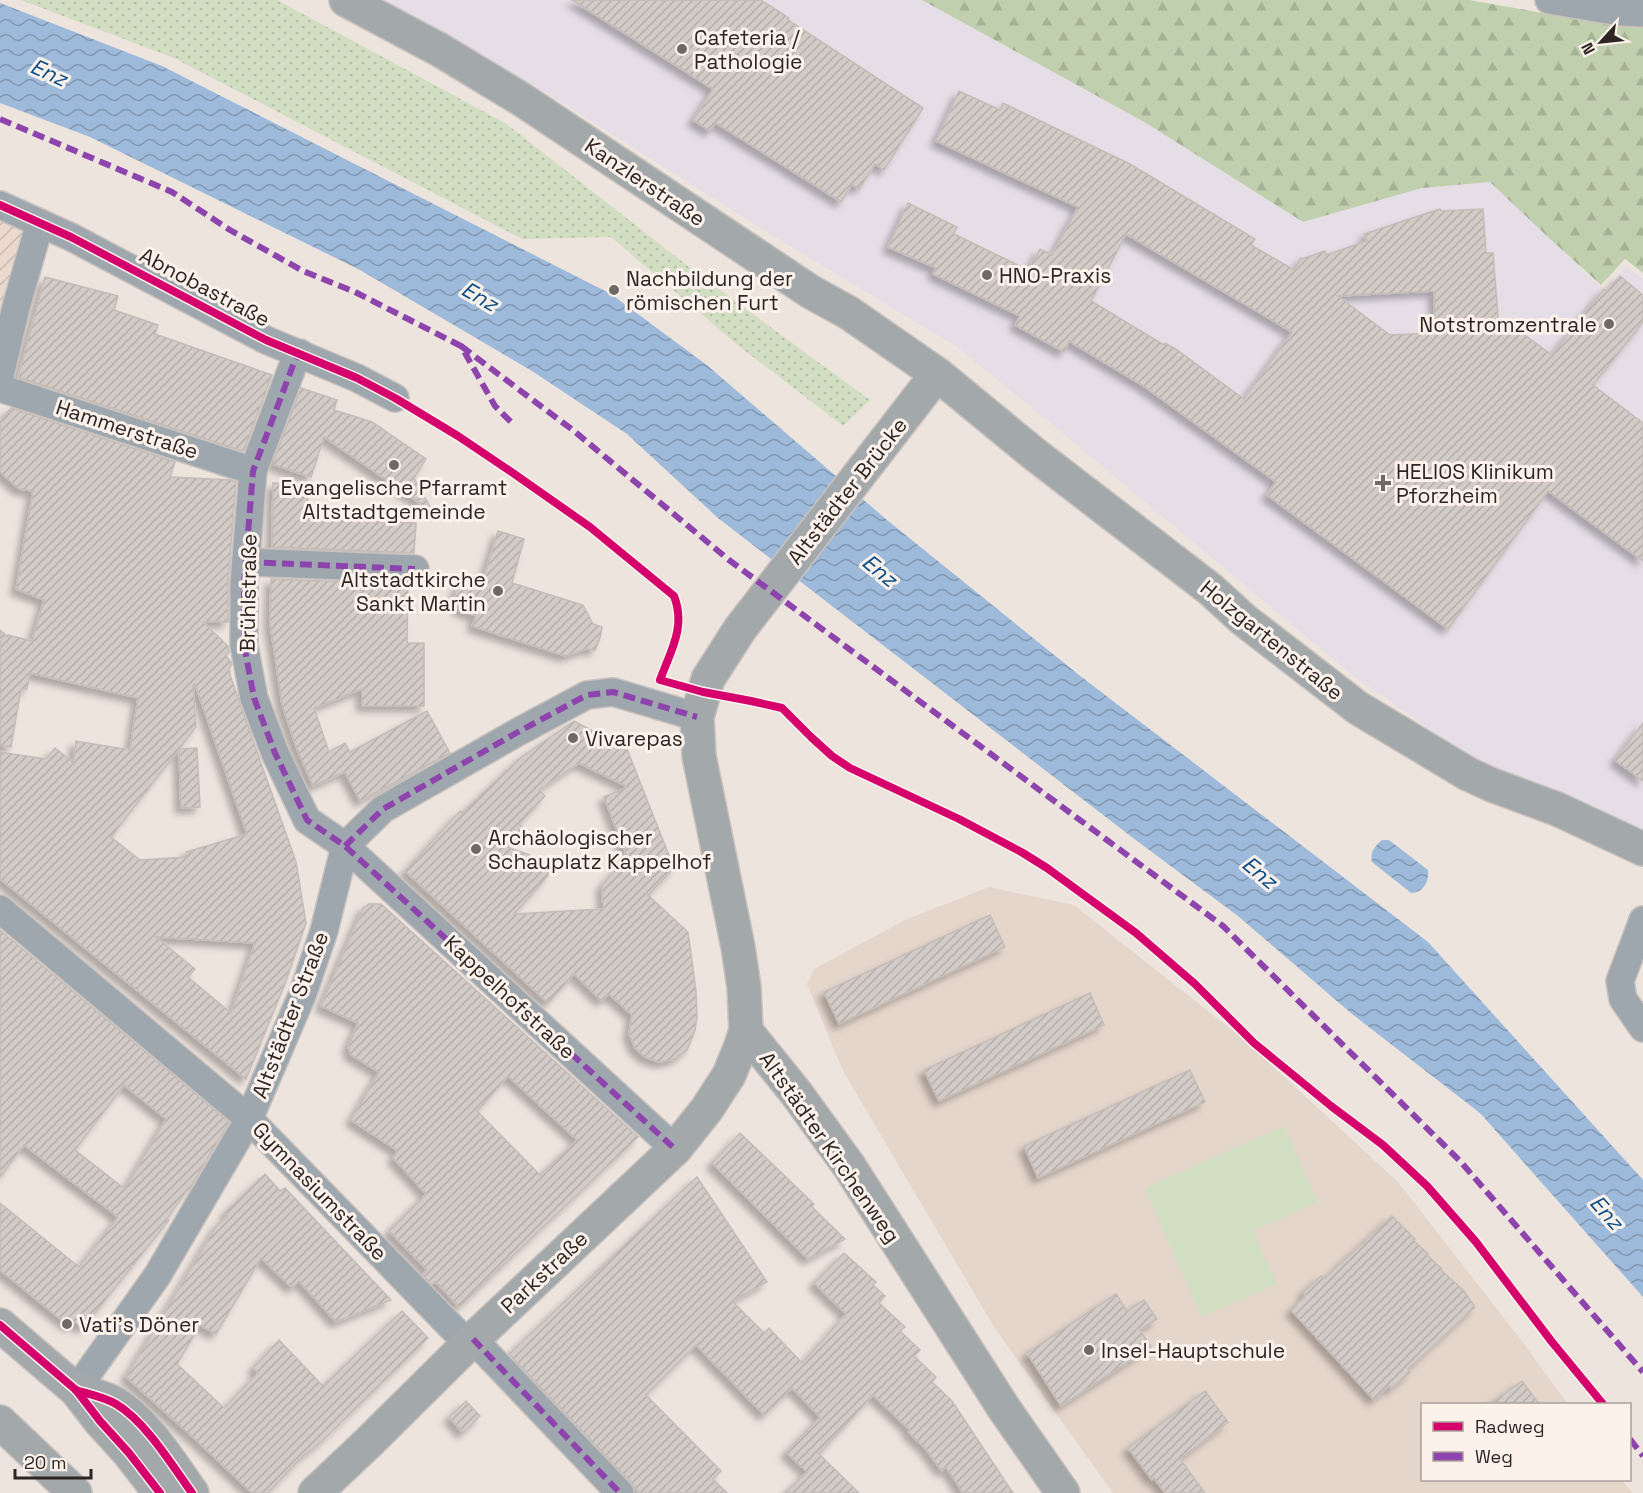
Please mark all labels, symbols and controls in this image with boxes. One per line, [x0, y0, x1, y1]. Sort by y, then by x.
north arrow [1571, 12, 1631, 72]
place label: Cafeteria / Pathologie [694, 24, 802, 75]
text: N [1576, 39, 1600, 58]
marker: Cafeteria / Pathologie [675, 42, 689, 56]
water label: Enz [26, 52, 73, 93]
street label: Kanzlerstraße [580, 132, 710, 232]
street label: Abnobastraße [135, 241, 275, 333]
place label: HNO-Praxis [999, 262, 1111, 289]
place label: Nachbildung der römischen Furt [626, 265, 793, 316]
marker: HNO-Praxis [980, 268, 994, 282]
water label: Enz [457, 275, 504, 318]
marker: Nachbildung der römischen Furt [607, 283, 621, 297]
place label: Notstromzentrale [1419, 311, 1597, 338]
marker: Notstromzentrale [1602, 317, 1616, 331]
street label: Hammerstraße [53, 393, 201, 465]
street label: Altstädter Brücke [781, 412, 913, 570]
marker: Evangelische Pfarramt Altstadtgemeinde [387, 458, 401, 472]
place label: HELIOS Klinikum Pforzheim [1396, 458, 1554, 509]
place label: Evangelische Pfarramt Altstadtgemeinde [280, 474, 508, 525]
marker: HELIOS Klinikum Pforzheim [1374, 474, 1392, 492]
street label: Brühlstraße [233, 534, 263, 652]
water label: Enz [857, 547, 905, 594]
place label: Altstadtkirche Sankt Martin [341, 566, 486, 617]
street label: Holzgartenstraße [1195, 574, 1349, 706]
marker: Altstadtkirche Sankt Martin [491, 584, 505, 598]
place label: Vivarepas [585, 725, 683, 752]
marker: Vivarepas [566, 731, 580, 745]
place label: Archäologischer Schauplatz Kappelhof [488, 824, 711, 875]
marker: Archäologischer Schauplatz Kappelhof [469, 842, 483, 856]
water label: Enz [1237, 849, 1285, 896]
street label: Altstädter Straße [246, 928, 334, 1102]
street label: Kappelhofstraße [439, 929, 581, 1065]
street label: Altstädter Kirchenweg [754, 1046, 906, 1248]
street label: Gymnasiumstraße [247, 1116, 393, 1266]
water label: Enz [1584, 1189, 1631, 1236]
street label: Parkstraße [495, 1225, 593, 1319]
place label: Vati's Döner [79, 1311, 199, 1338]
marker: Vati's Döner [60, 1317, 74, 1331]
place label: Insel-Hauptschule [1101, 1337, 1285, 1364]
marker: Insel-Hauptschule [1082, 1343, 1096, 1357]
legend [1421, 1403, 1631, 1481]
text: Radweg [1475, 1415, 1545, 1438]
scale bar [15, 1442, 92, 1480]
text: Weg [1475, 1445, 1513, 1468]
text: 20 m [24, 1451, 67, 1474]

